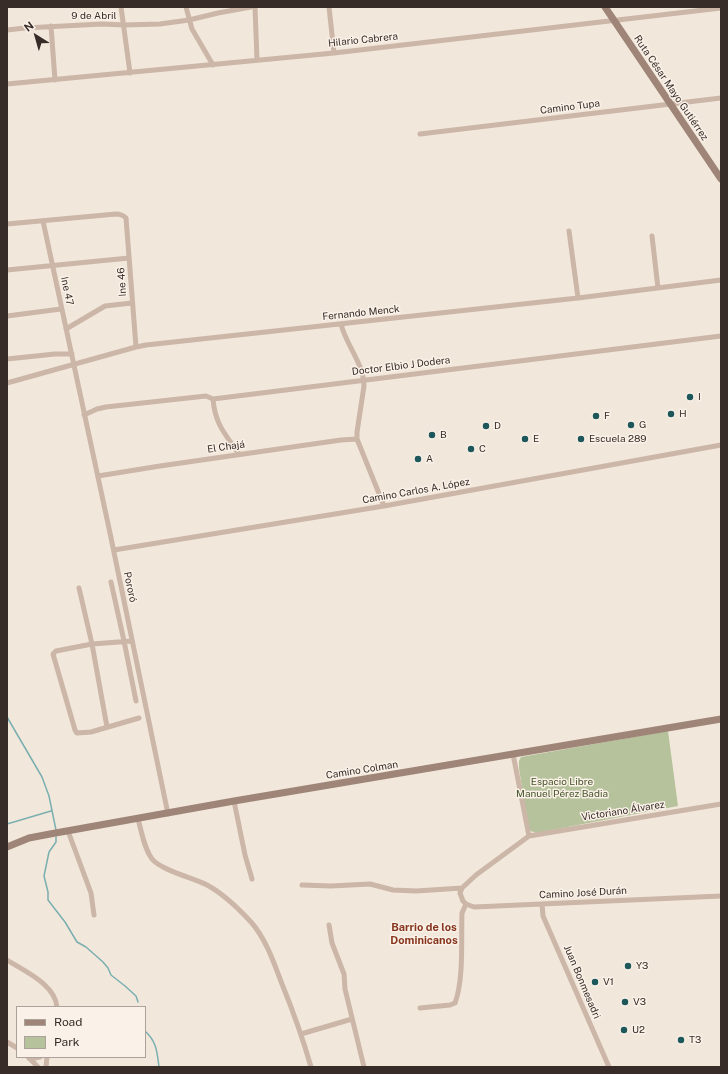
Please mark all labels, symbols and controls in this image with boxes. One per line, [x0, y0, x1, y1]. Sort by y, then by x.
street label: 9 de Abril [71, 10, 117, 22]
north arrow [16, 16, 56, 56]
text: N [22, 19, 36, 34]
street label: Hilario Cabrera [327, 30, 399, 50]
street label: Ruta César Mayo Gutiérrez [631, 33, 711, 143]
street label: Camino Tupa [539, 97, 601, 117]
street label: Ine 46 [115, 267, 129, 297]
street label: Ine 47 [58, 276, 76, 306]
street label: Fernando Menck [322, 303, 400, 323]
street label: Doctor Elbio J Dodera [351, 354, 451, 378]
place label: I [698, 391, 701, 403]
marker: I [685, 392, 695, 402]
place label: H [679, 408, 687, 420]
marker: H [666, 409, 676, 419]
place label: F [604, 410, 610, 422]
marker: F [591, 411, 601, 421]
place label: G [639, 419, 646, 431]
place label: D [494, 420, 501, 432]
marker: G [626, 420, 636, 430]
marker: D [481, 421, 491, 431]
place label: B [440, 429, 447, 441]
marker: B [427, 430, 437, 440]
place label: E [533, 433, 539, 445]
place label: Escuela 289 [589, 433, 647, 445]
marker: E [520, 434, 530, 444]
marker: Escuela 289 [576, 434, 586, 444]
street label: El Chajá [206, 438, 246, 456]
place label: C [479, 443, 486, 455]
marker: C [466, 444, 476, 454]
place label: A [426, 453, 433, 465]
marker: A [413, 454, 423, 464]
street label: Camino Carlos A. López [361, 476, 471, 506]
street label: Pororó [121, 571, 139, 603]
street label: Camino Colman [325, 758, 399, 782]
park label: Espacio Libre Manuel Pérez Badia [516, 776, 608, 800]
street label: Victoriano Álvarez [581, 798, 665, 824]
street label: Camino José Durán [539, 885, 627, 901]
district label: Barrio de los Dominicanos [390, 921, 458, 947]
street label: Juan Bonmesadri [561, 943, 603, 1021]
place label: Y3 [636, 960, 648, 972]
marker: Y3 [623, 961, 633, 971]
place label: V1 [603, 976, 614, 988]
marker: V1 [590, 977, 600, 987]
place label: V3 [633, 996, 646, 1008]
marker: V3 [620, 997, 630, 1007]
legend [16, 1006, 146, 1058]
text: Road [54, 1015, 82, 1029]
place label: U2 [632, 1024, 645, 1036]
marker: U2 [619, 1025, 629, 1035]
place label: T3 [689, 1034, 701, 1046]
text: Park [54, 1035, 80, 1049]
marker: T3 [676, 1035, 686, 1045]

